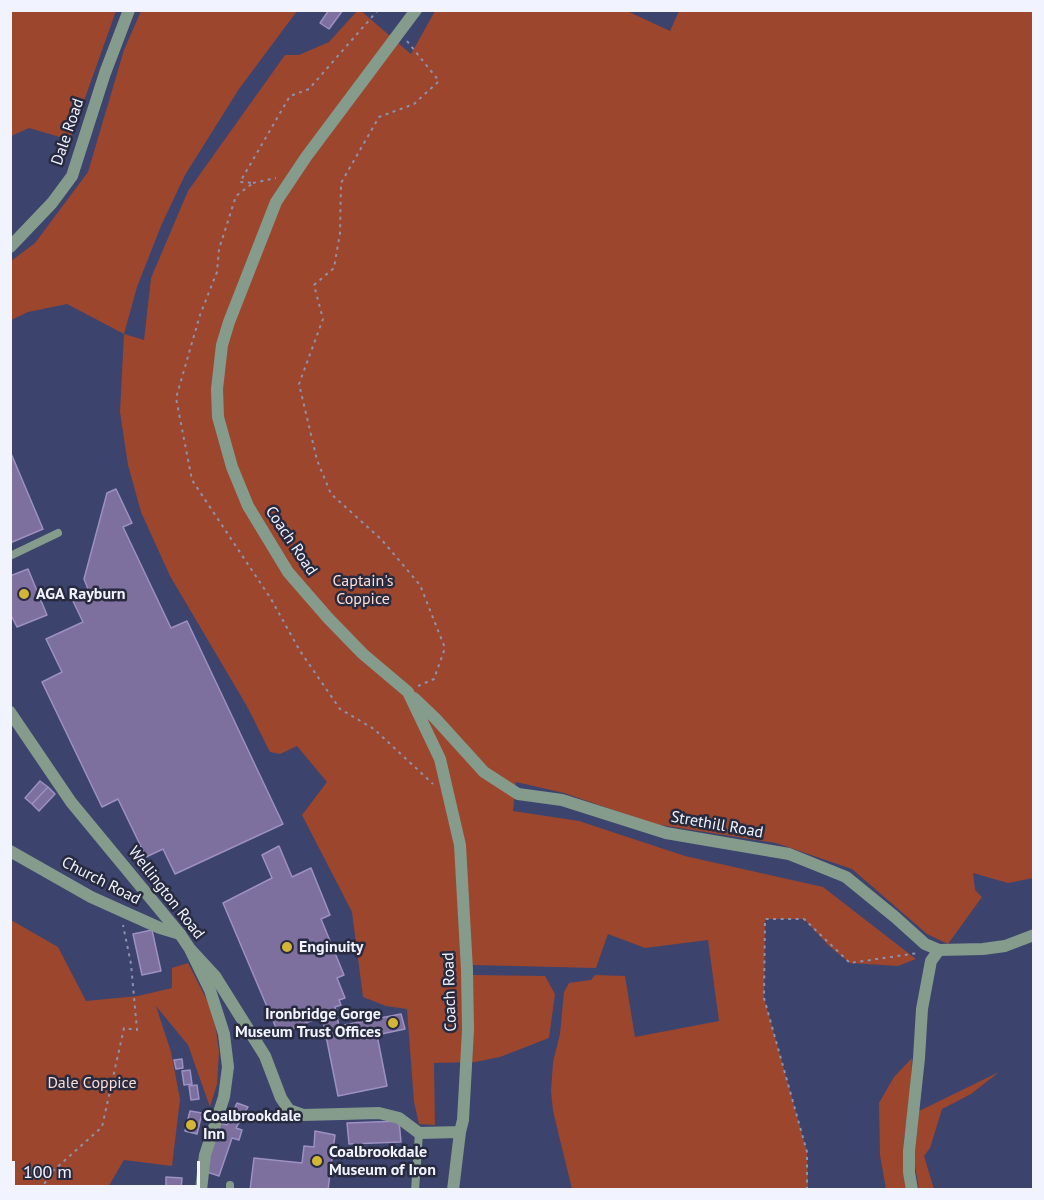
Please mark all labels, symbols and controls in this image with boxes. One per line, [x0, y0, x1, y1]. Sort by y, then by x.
street label: Dale Road [48, 96, 88, 168]
street label: Coach Road [261, 503, 321, 579]
park label: Captain's Coppice [332, 571, 394, 609]
place label: AGA Rayburn [36, 584, 125, 604]
marker: AGA Rayburn [17, 587, 31, 601]
street label: Strethill Road [669, 807, 765, 843]
street label: Wellington Road [124, 843, 208, 943]
street label: Church Road [58, 853, 144, 909]
place label: Enginuity [299, 937, 363, 957]
marker: Enginuity [280, 940, 294, 954]
street label: Coach Road [439, 952, 461, 1032]
place label: Ironbridge Gorge Museum Trust Offices [235, 1004, 381, 1042]
marker: Ironbridge Gorge Museum Trust Offices [386, 1016, 400, 1030]
park label: Dale Coppice [47, 1073, 137, 1093]
place label: Coalbrookdale Inn [203, 1106, 301, 1144]
marker: Coalbrookdale Inn [184, 1118, 198, 1132]
place label: Coalbrookdale Museum of Iron [329, 1142, 436, 1180]
scale bar [15, 1149, 202, 1187]
marker: Coalbrookdale Museum of Iron [310, 1154, 324, 1168]
text: 100 m [23, 1160, 72, 1183]

